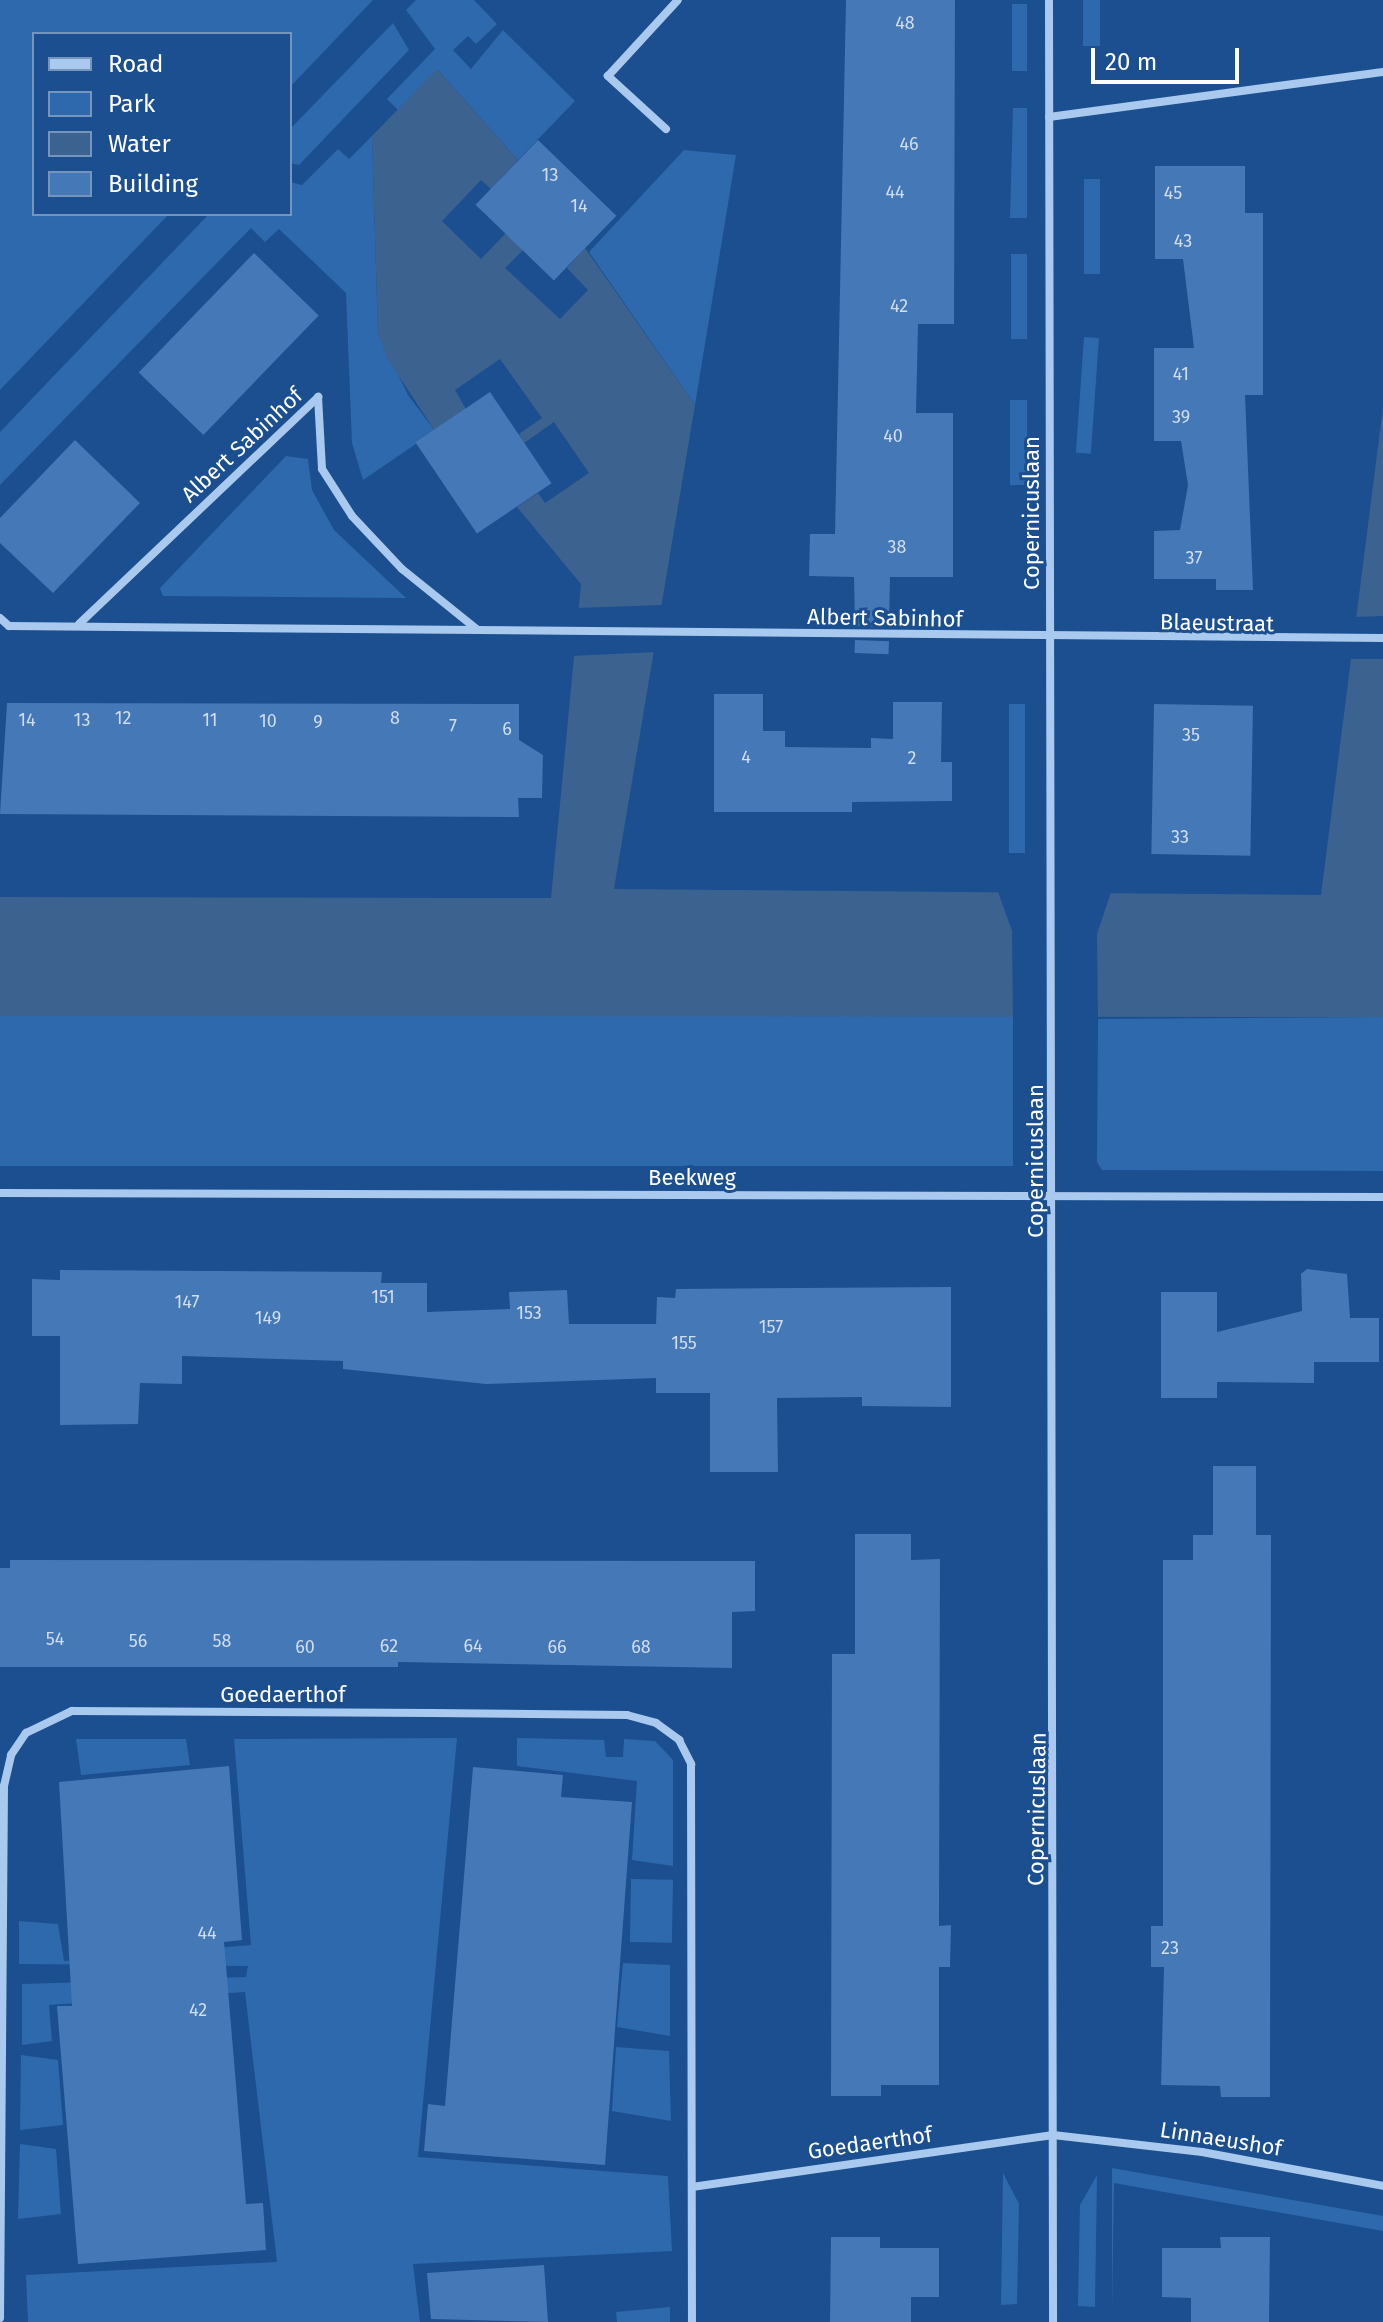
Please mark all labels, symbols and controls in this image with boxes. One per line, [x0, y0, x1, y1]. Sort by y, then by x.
house number: 48 [895, 12, 915, 34]
legend [32, 32, 292, 216]
scale bar [1095, 32, 1243, 82]
text: 20 m [1105, 48, 1157, 76]
text: Road [108, 50, 163, 78]
text: Park [108, 90, 155, 118]
text: Water [108, 130, 171, 158]
house number: 46 [899, 133, 919, 155]
house number: 13 [542, 164, 558, 186]
text: Building [108, 170, 198, 198]
house number: 44 [885, 181, 905, 203]
house number: 45 [1164, 182, 1182, 204]
house number: 14 [570, 195, 588, 217]
house number: 43 [1174, 230, 1192, 252]
house number: 42 [890, 295, 908, 317]
house number: 41 [1173, 363, 1189, 385]
street label: Albert Sabinhof [176, 382, 308, 508]
house number: 39 [1172, 406, 1190, 428]
house number: 40 [883, 425, 903, 447]
street label: Copernicuslaan [1019, 436, 1045, 590]
house number: 38 [888, 536, 906, 558]
house number: 37 [1186, 547, 1202, 569]
street label: Albert Sabinhof [807, 603, 963, 633]
street label: Blaeustraat [1160, 609, 1274, 637]
house number: 12 [115, 707, 131, 729]
house number: 8 [390, 707, 400, 729]
house number: 14 [18, 709, 36, 731]
house number: 13 [74, 709, 90, 731]
house number: 11 [202, 709, 218, 731]
house number: 10 [259, 710, 277, 732]
house number: 9 [313, 711, 323, 733]
house number: 7 [449, 715, 457, 737]
house number: 6 [502, 718, 512, 740]
house number: 35 [1182, 724, 1200, 746]
house number: 4 [741, 746, 751, 768]
house number: 2 [908, 747, 916, 769]
house number: 33 [1171, 826, 1189, 848]
street label: Copernicuslaan [1023, 1084, 1049, 1238]
street label: Beekweg [648, 1165, 736, 1191]
house number: 151 [371, 1286, 395, 1308]
house number: 147 [175, 1291, 199, 1313]
house number: 153 [516, 1302, 542, 1324]
house number: 149 [255, 1307, 281, 1329]
house number: 157 [759, 1316, 783, 1338]
house number: 155 [671, 1332, 697, 1354]
house number: 54 [46, 1628, 64, 1650]
house number: 56 [129, 1630, 147, 1652]
house number: 58 [213, 1630, 231, 1652]
house number: 62 [380, 1635, 398, 1657]
house number: 64 [463, 1635, 483, 1657]
house number: 60 [295, 1636, 315, 1658]
house number: 66 [547, 1636, 567, 1658]
house number: 68 [631, 1636, 651, 1658]
street label: Goedaerthof [220, 1682, 346, 1708]
street label: Copernicuslaan [1022, 1732, 1052, 1886]
house number: 44 [197, 1922, 217, 1944]
house number: 23 [1161, 1937, 1179, 1959]
house number: 42 [189, 1999, 207, 2021]
street label: Linnaeushof [1158, 2116, 1284, 2162]
street label: Goedaerthof [806, 2121, 934, 2165]

